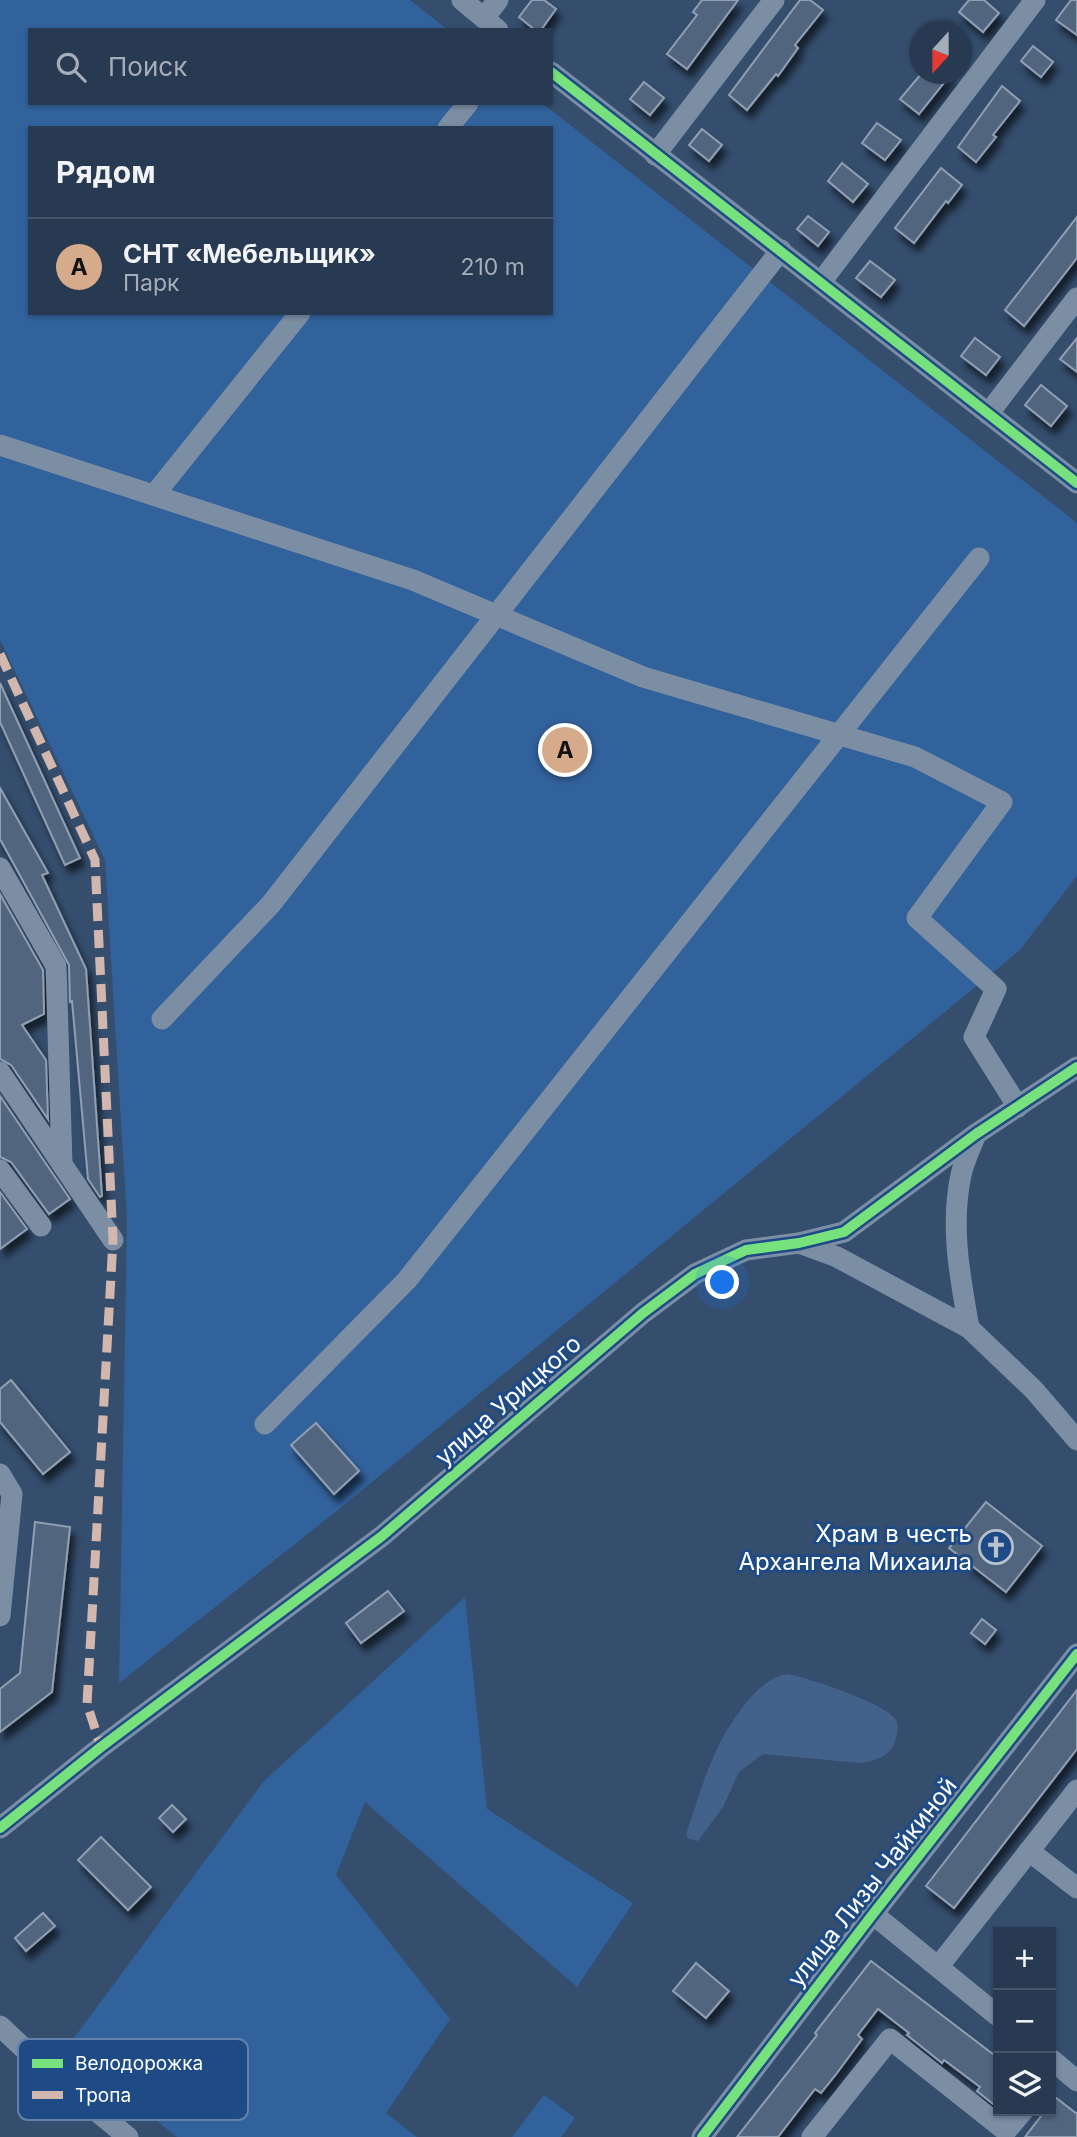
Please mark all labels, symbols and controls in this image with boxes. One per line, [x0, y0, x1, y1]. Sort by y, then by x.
north arrow [909, 21, 972, 84]
search box [28, 28, 553, 105]
icon: search [52, 48, 90, 86]
text: Поиск [108, 51, 187, 82]
text: Рядом [56, 154, 156, 190]
text: СНТ «Мебельщик» [123, 238, 376, 269]
text: A [70, 253, 88, 281]
text: 210 m [460, 253, 525, 281]
text: Парк [123, 269, 180, 297]
pin: A [542, 724, 588, 776]
your location [705, 1265, 739, 1299]
street label: улица Урицкого [429, 1329, 587, 1471]
place label: Храм в честь Архангела Михаила [739, 1519, 972, 1576]
church icon: Храм в честь Архангела Михаила [977, 1528, 1015, 1566]
street label: улица Лизы Чайкиной [781, 1771, 963, 1993]
map controls [993, 1927, 1056, 2116]
button: + [993, 1927, 1056, 1990]
button: − [993, 1990, 1056, 2053]
legend [18, 2039, 248, 2120]
text: Велодорожка [75, 2052, 203, 2075]
button: layers [993, 2053, 1056, 2116]
text: Тропа [75, 2084, 131, 2107]

